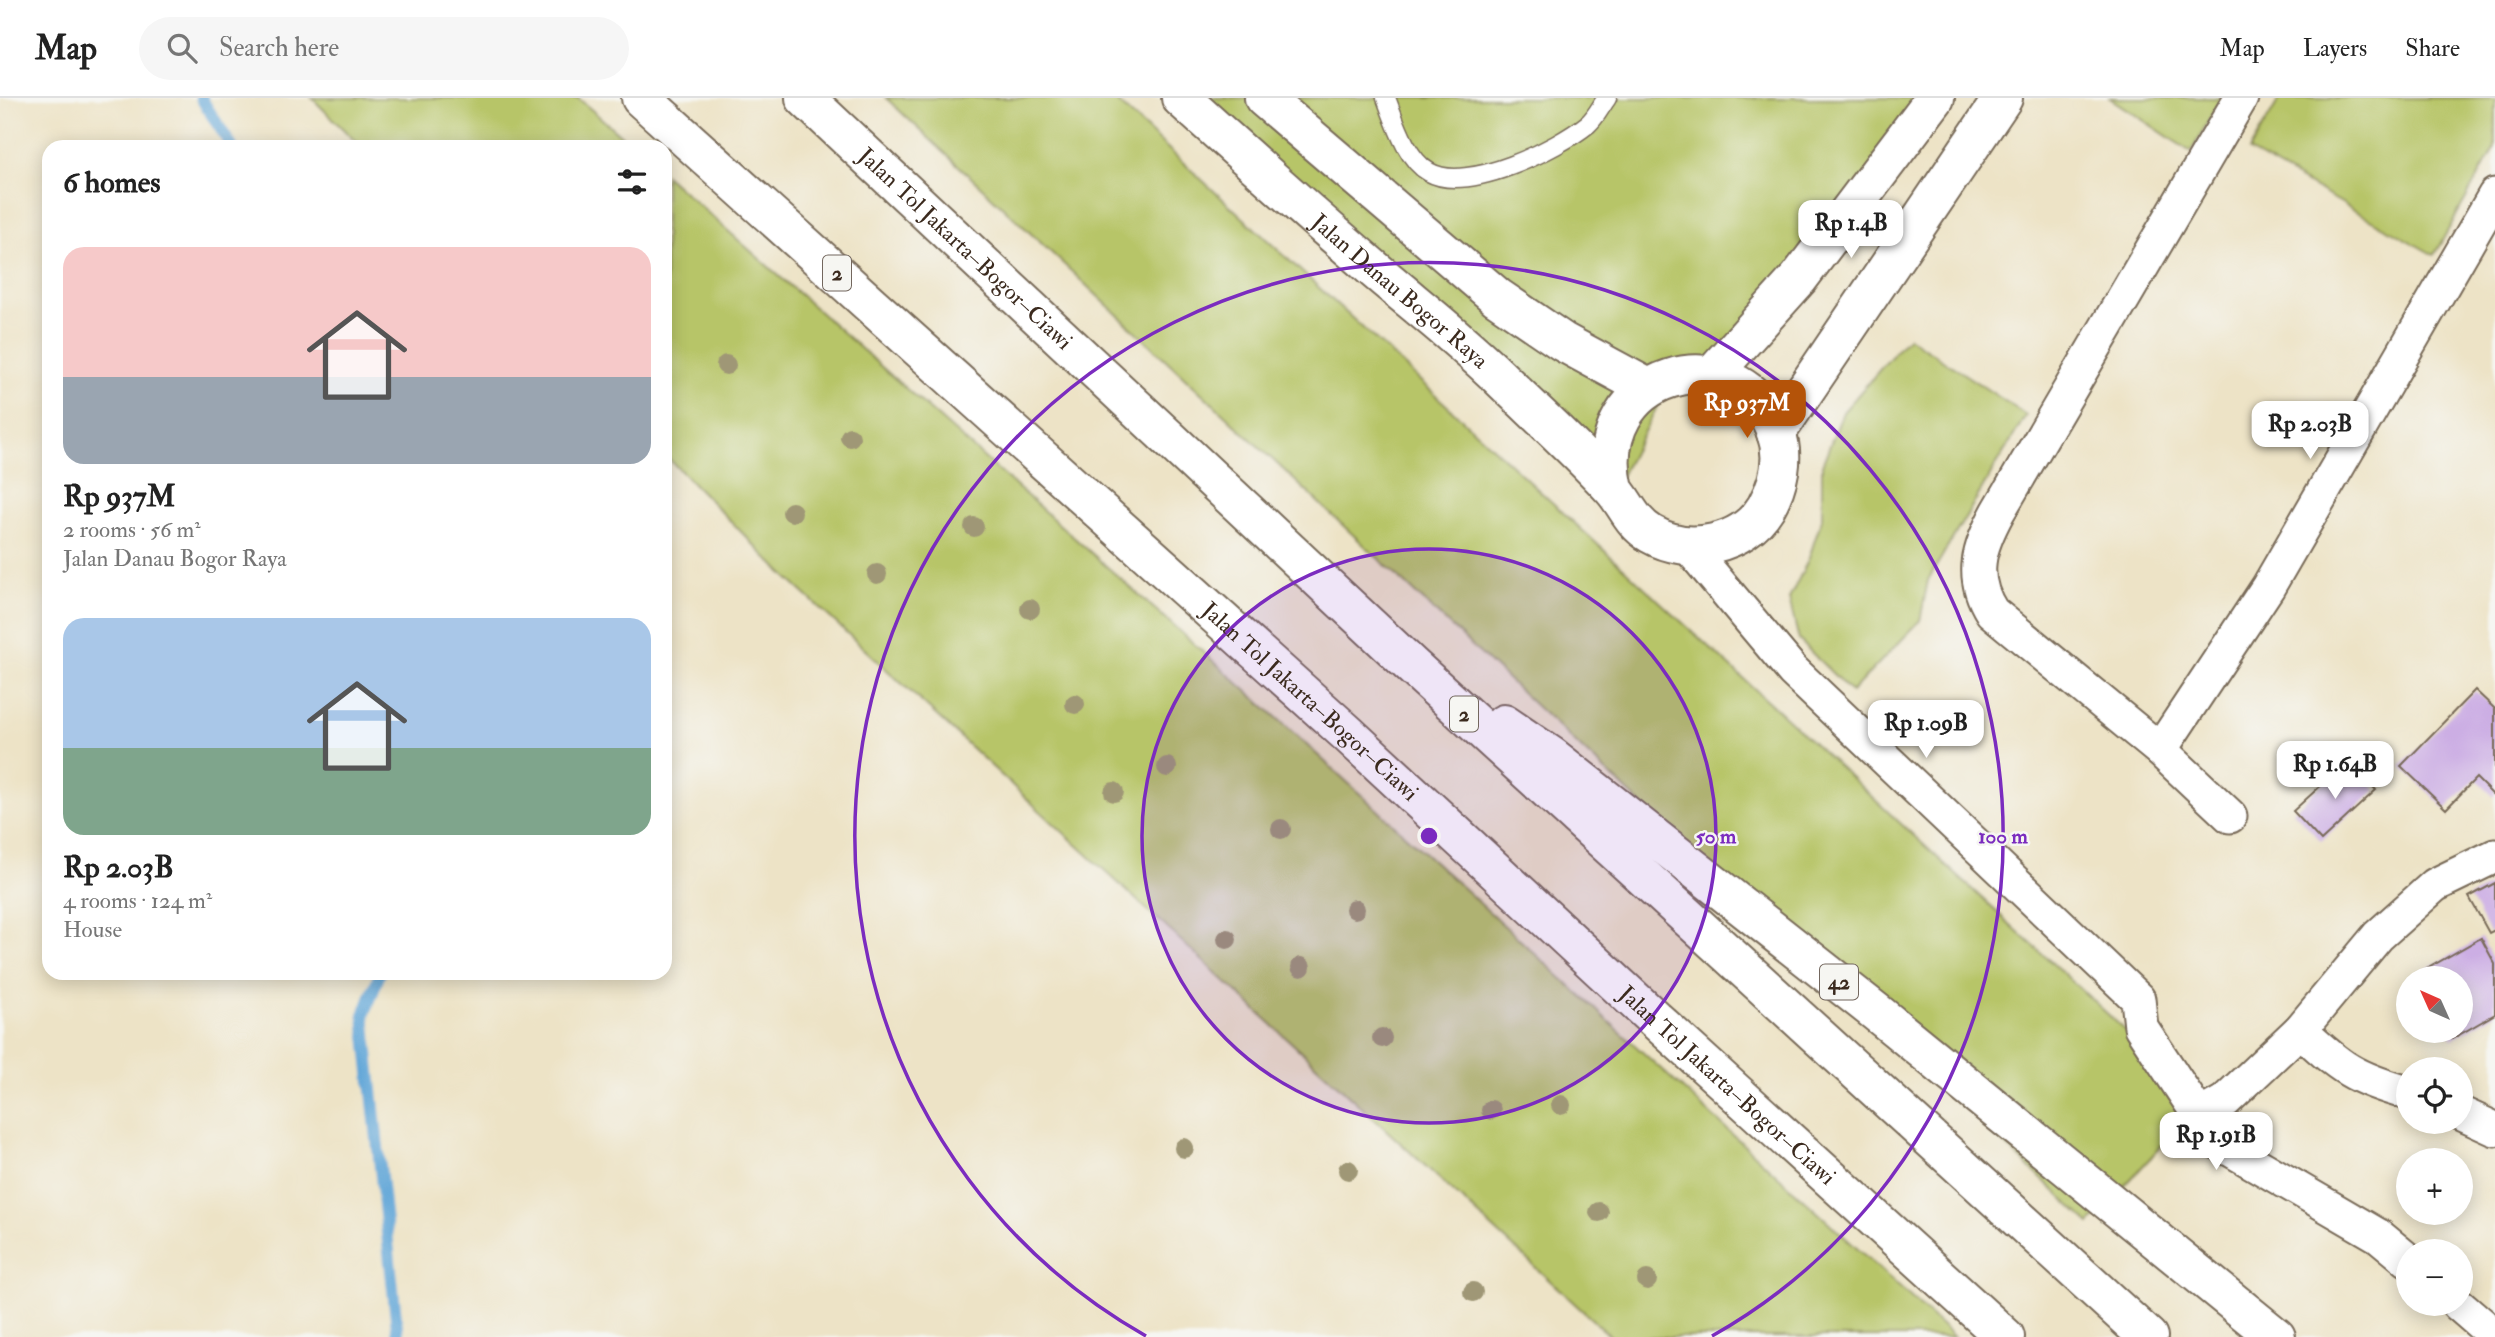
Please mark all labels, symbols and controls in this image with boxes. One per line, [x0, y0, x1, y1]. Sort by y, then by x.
search box [139, 17, 629, 80]
text: Map [35, 28, 97, 69]
icon: search [163, 29, 201, 67]
text: Search here [219, 32, 339, 64]
text: Map [2220, 33, 2265, 64]
text: Layers [2303, 33, 2367, 64]
text: Share [2405, 33, 2460, 64]
street label: Jalan Tol Jakarta–Bogor–Ciawi [851, 141, 1079, 356]
icon: filters [613, 163, 651, 201]
text: 6 homes [63, 164, 161, 201]
pin: Rp 1.4B [1786, 200, 1916, 260]
street label: Jalan Danau Bogor Raya [1305, 207, 1495, 375]
text: Rp 1.4B [1814, 208, 1888, 237]
road number: 2 [823, 256, 851, 290]
icon: home [294, 292, 420, 418]
pin: Rp 937M [1682, 380, 1812, 440]
text: Rp 937M [1704, 388, 1790, 417]
pin: Rp 2.03B [2238, 402, 2382, 461]
text: Rp 2.03B [2268, 409, 2352, 438]
text: Rp 937M [63, 478, 176, 515]
text: 2 rooms · 56 m² [63, 515, 201, 544]
text: Jalan Danau Bogor Raya [63, 544, 287, 573]
street label: Jalan Tol Jakarta–Bogor–Ciawi [1195, 595, 1425, 807]
icon: home [294, 663, 420, 789]
road number: 2 [1450, 696, 1478, 732]
pin: Rp 1.09B [1854, 700, 1998, 760]
text: Rp 1.09B [1884, 708, 1968, 737]
pin: Rp 1.64B [2263, 742, 2407, 801]
text: Rp 1.64B [2293, 749, 2377, 778]
text: 50 m [1696, 823, 1737, 850]
text: 100 m [1978, 823, 2029, 850]
centre of rings [1417, 824, 1441, 848]
text: Rp 2.03B [63, 849, 174, 886]
text: 4 rooms · 124 m² [63, 886, 212, 915]
text: House [63, 915, 122, 944]
road number: 42 [1820, 964, 1858, 1000]
north arrow [2396, 966, 2473, 1043]
map controls [2396, 966, 2473, 1316]
street label: Jalan Tol Jakarta–Bogor–Ciawi [1612, 979, 1842, 1191]
button: locate [2396, 1057, 2473, 1134]
pin: Rp 1.91B [2144, 1112, 2288, 1172]
text: Rp 1.91B [2176, 1120, 2256, 1149]
button: + [2396, 1148, 2473, 1225]
button: − [2396, 1239, 2473, 1316]

